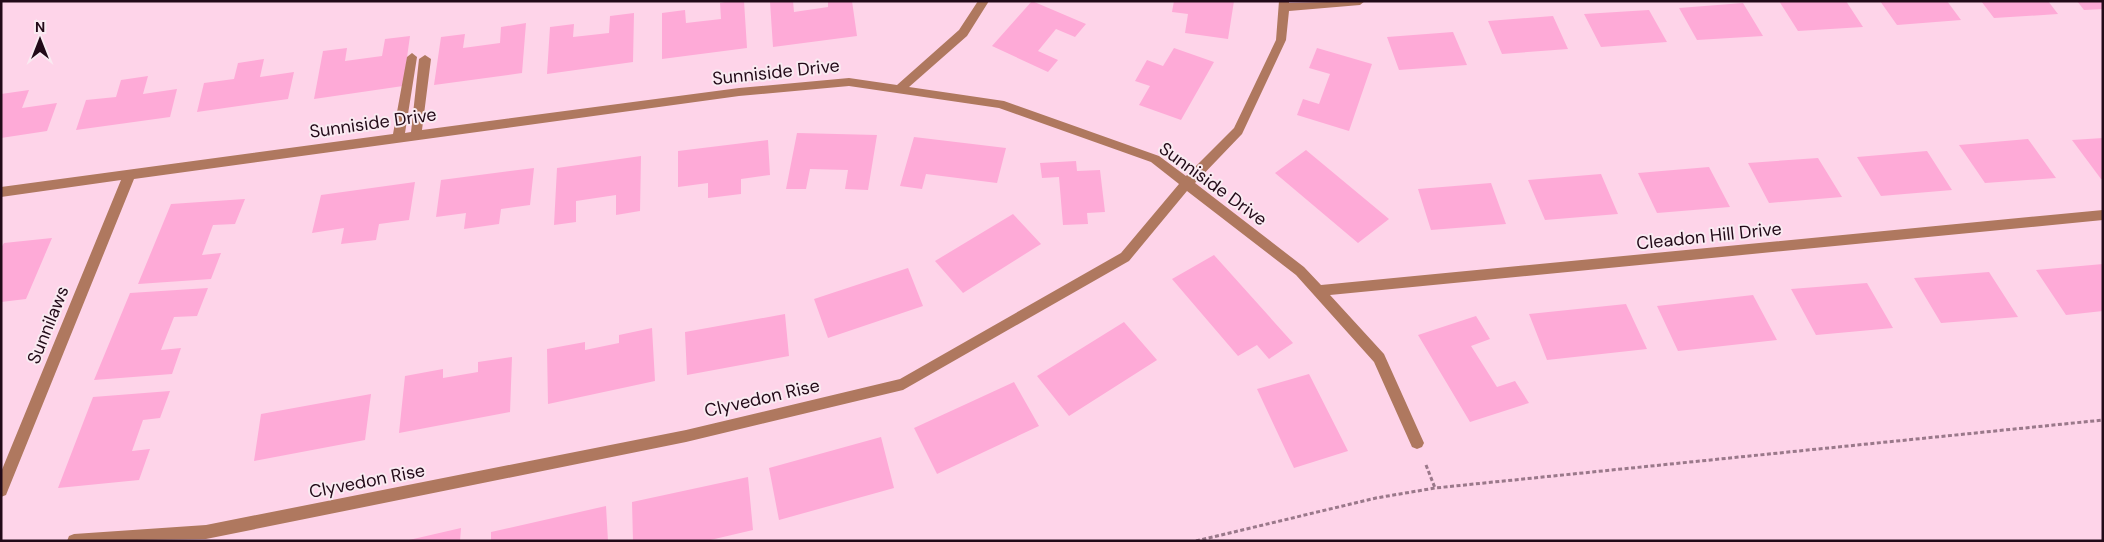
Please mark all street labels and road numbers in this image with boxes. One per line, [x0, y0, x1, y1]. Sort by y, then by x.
street label: Sunniside Drive [711, 53, 841, 91]
street label: Sunniside Drive [308, 102, 438, 144]
street label: Sunniside Drive [1154, 137, 1272, 231]
street label: Cleadon Hill Drive [1635, 216, 1783, 256]
street label: Sunnilaws [21, 282, 75, 368]
street label: Clyvedon Rise [702, 373, 822, 423]
street label: Clyvedon Rise [307, 458, 427, 504]

